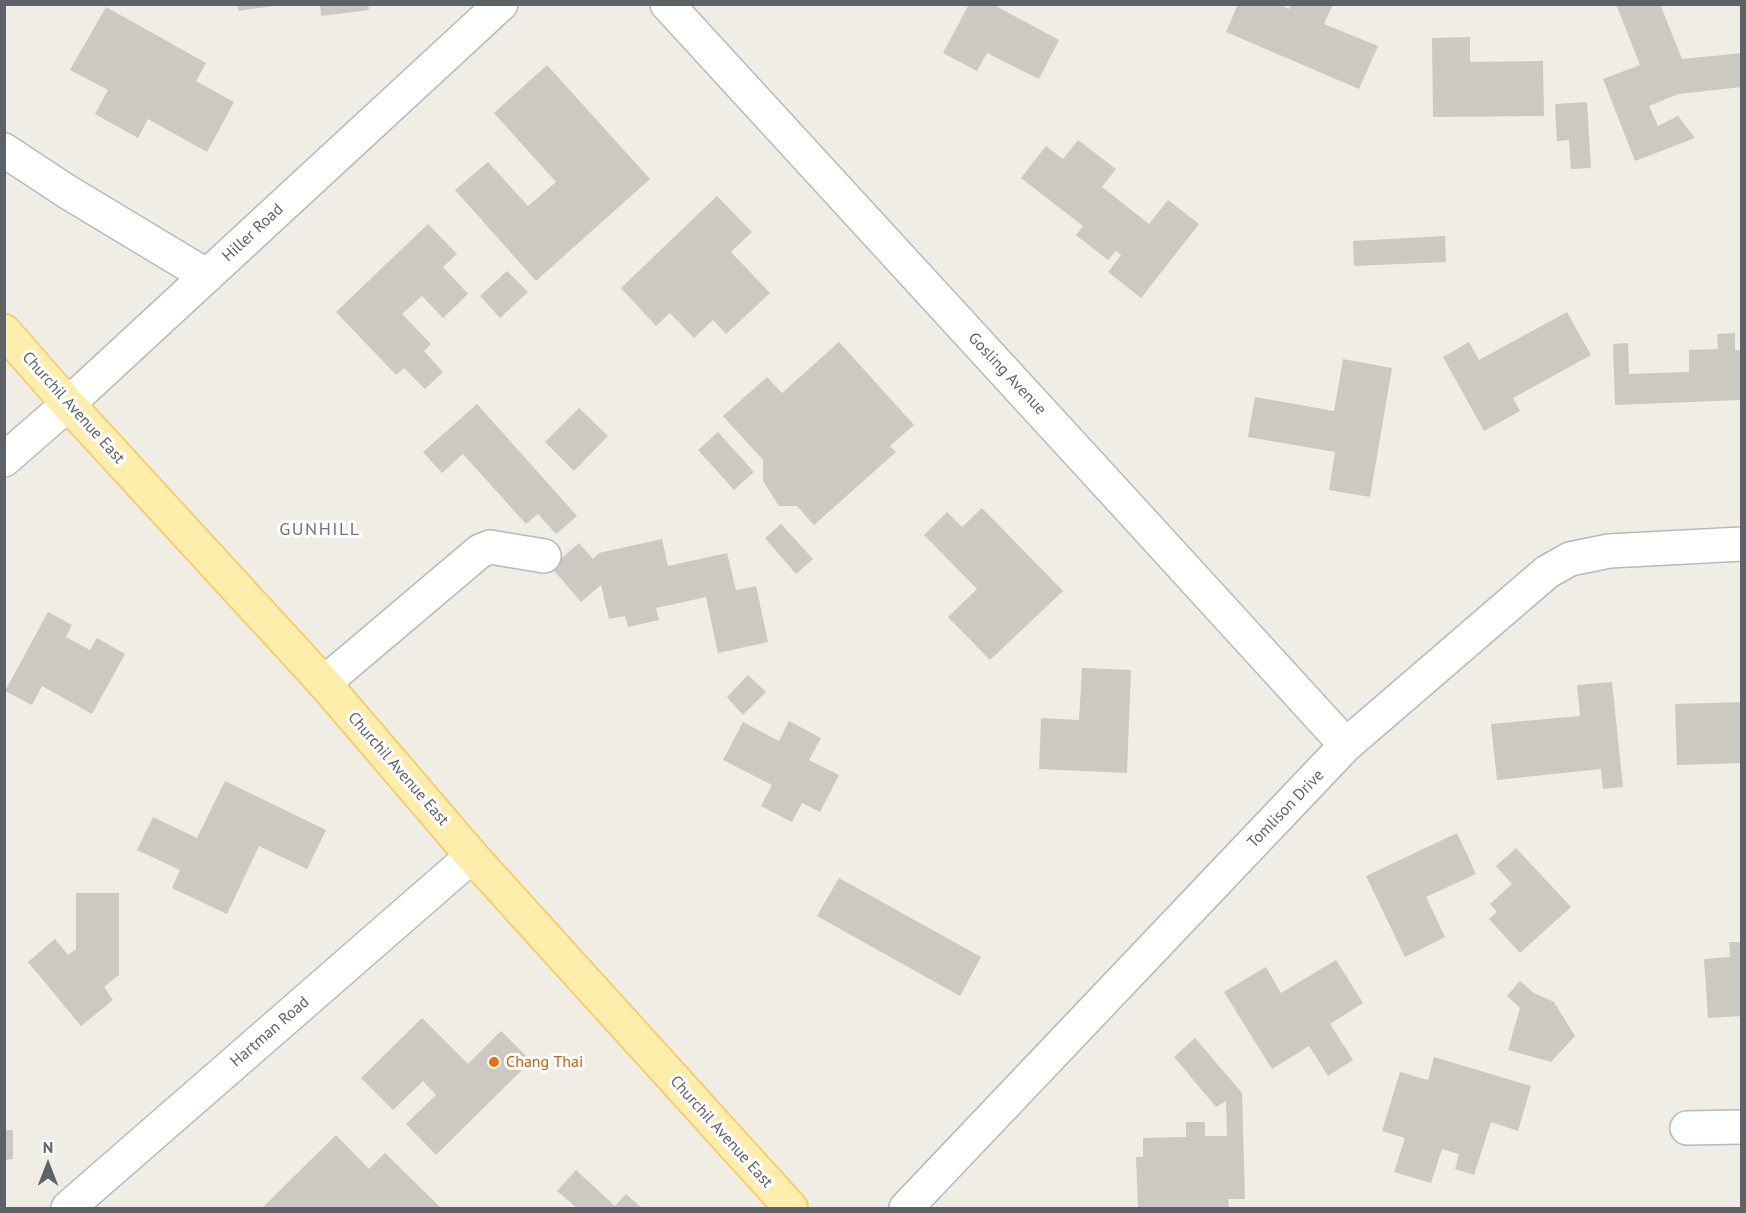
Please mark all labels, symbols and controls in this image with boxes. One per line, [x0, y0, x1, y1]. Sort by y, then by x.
street label: Hiller Road [219, 200, 287, 266]
street label: Gosling Avenue [964, 329, 1050, 419]
street label: Churchil Avenue East [18, 348, 128, 468]
district label: GUNHILL [279, 519, 361, 541]
street label: Churchil Avenue East [343, 708, 453, 830]
street label: Tomlison Drive [1244, 766, 1328, 852]
street label: Hartman Road [227, 993, 313, 1071]
place label: Chang Thai [506, 1052, 583, 1072]
marker: Chang Thai [487, 1055, 501, 1069]
street label: Churchil Avenue East [666, 1072, 776, 1192]
north arrow [18, 1135, 78, 1195]
text: N [43, 1137, 53, 1157]

